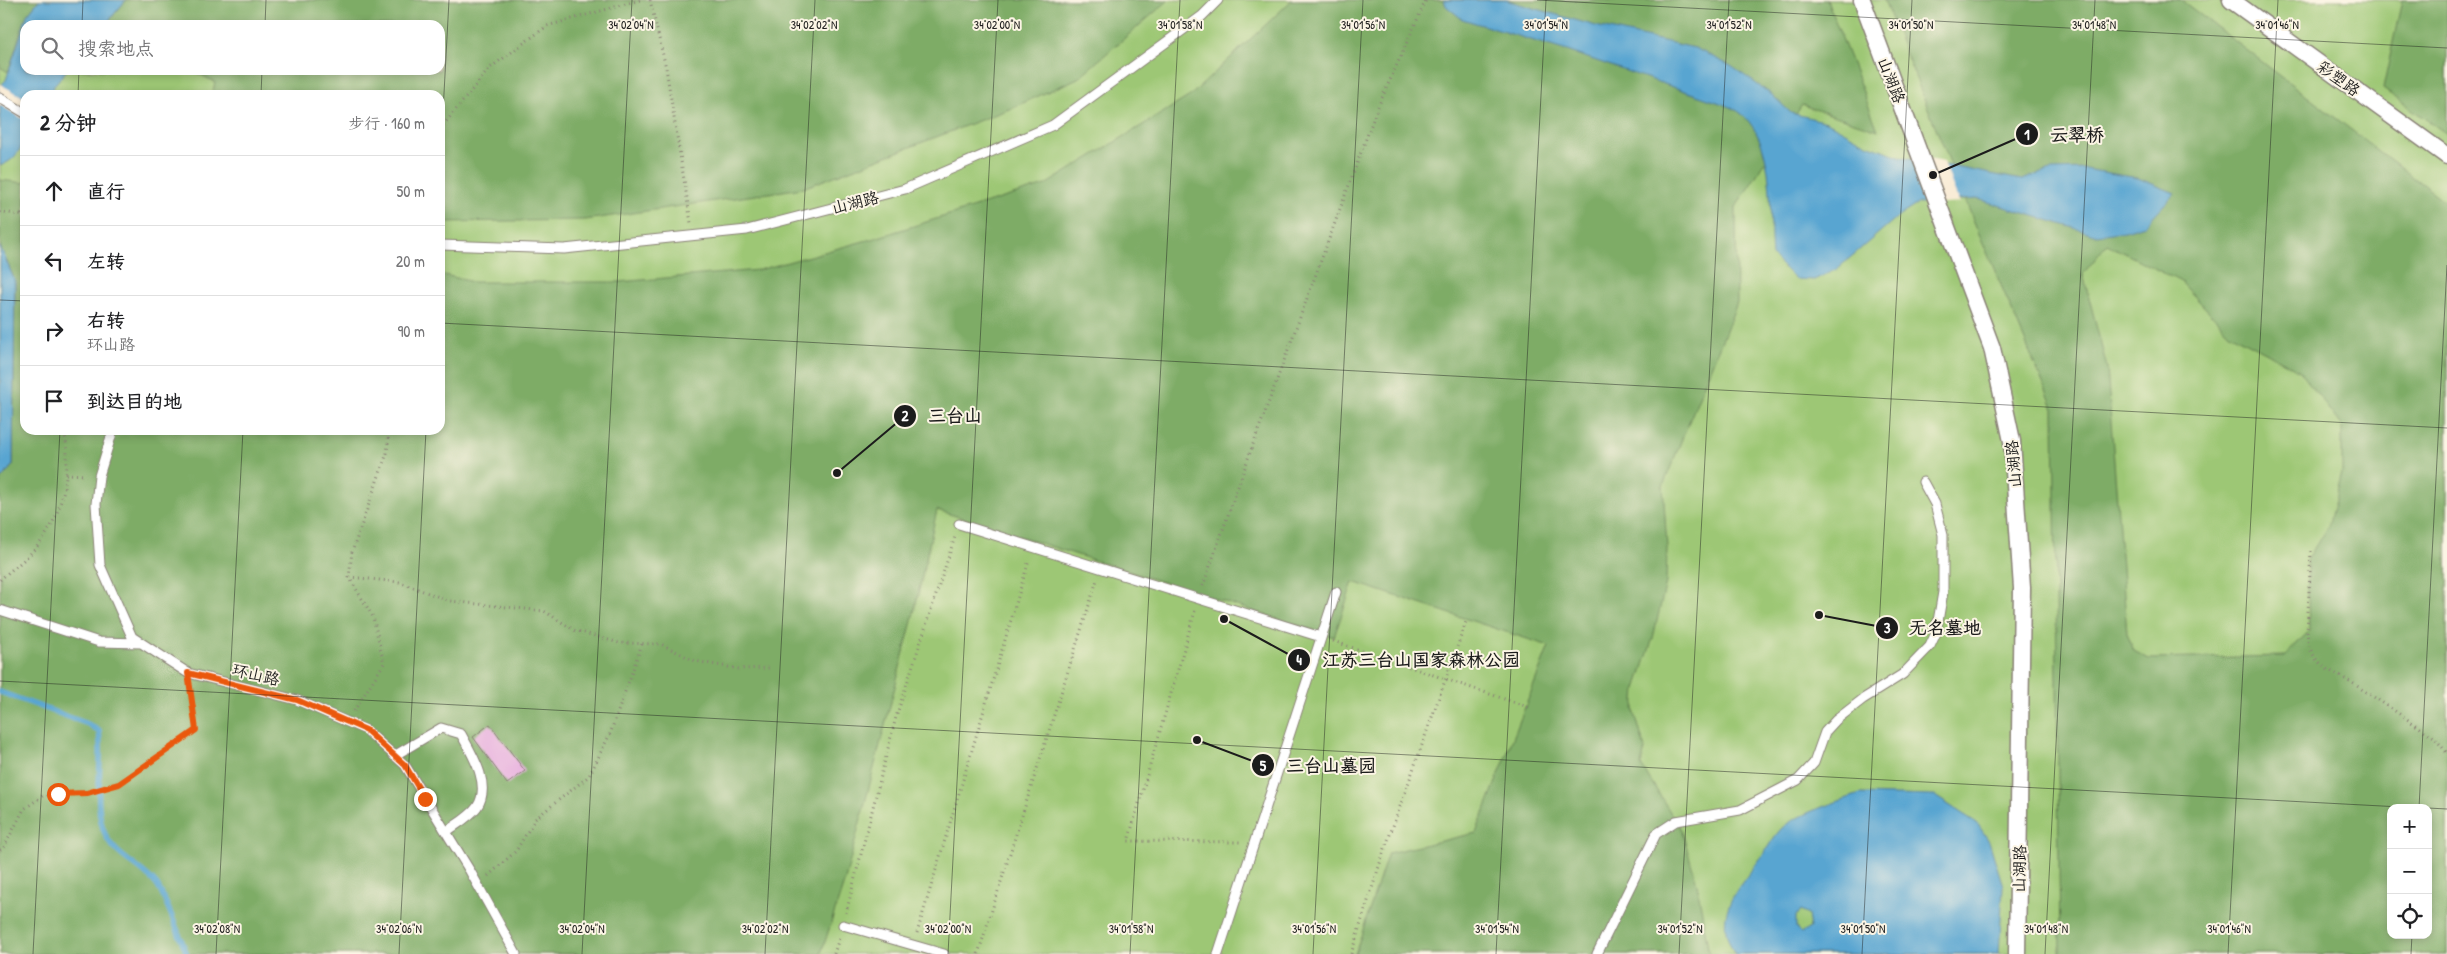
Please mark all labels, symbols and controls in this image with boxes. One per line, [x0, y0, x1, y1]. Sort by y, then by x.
text: 34°02'04"N [608, 16, 654, 33]
text: 34°02'02"N [791, 16, 837, 33]
text: 34°02'00"N [974, 16, 1020, 33]
text: 34°01'58"N [1158, 16, 1202, 33]
text: 34°01'56"N [1341, 16, 1385, 33]
text: 34°01'54"N [1524, 16, 1568, 33]
text: 34°01'52"N [1706, 16, 1752, 33]
text: 34°01'50"N [1889, 16, 1933, 33]
text: 34°01'48"N [2072, 16, 2116, 33]
text: 34°01'46"N [2255, 16, 2299, 33]
search box [20, 20, 445, 75]
icon: search [38, 34, 66, 62]
text: 搜索地点 [78, 35, 154, 61]
street label: 山湖路 [1873, 54, 1911, 106]
street label: 彩塑路 [2313, 55, 2365, 101]
text: 2 分钟 [40, 108, 97, 137]
text: 步行 · 160 m [349, 112, 425, 134]
callout: 云翠桥 [2015, 118, 2114, 151]
text: 云翠桥 [2050, 122, 2104, 147]
text: 1 [2024, 124, 2030, 145]
icon: ahead [40, 177, 68, 205]
text: 直行 [87, 178, 125, 204]
text: 50 m [397, 180, 425, 202]
street label: 山湖路 [829, 186, 881, 218]
icon: left [40, 247, 68, 275]
text: 左转 [87, 248, 125, 274]
text: 20 m [396, 250, 425, 272]
text: 右转 [87, 307, 125, 333]
icon: right [40, 317, 68, 345]
text: 90 m [397, 320, 425, 342]
text: 环山路 [87, 333, 135, 355]
icon: arrive [40, 387, 68, 415]
text: 到达目的地 [87, 388, 182, 414]
callout: 三台山 [893, 400, 992, 433]
text: 三台山 [928, 403, 982, 428]
text: 2 [901, 405, 909, 426]
street label: 山湖路 [2000, 439, 2026, 489]
callout: 无名墓地 [1874, 611, 1991, 644]
text: 无名墓地 [1909, 615, 1981, 640]
text: 3 [1884, 617, 1891, 638]
callout: 江苏三台山国家森林公园 [1287, 643, 1530, 676]
text: 江苏三台山国家森林公园 [1322, 647, 1520, 672]
text: 4 [1296, 649, 1302, 670]
street label: 环山路 [230, 658, 282, 690]
callout: 三台山墓园 [1251, 749, 1386, 782]
text: 三台山墓园 [1286, 753, 1376, 778]
text: 5 [1260, 755, 1267, 776]
route start [47, 783, 70, 806]
route end [414, 788, 437, 811]
map controls [2387, 804, 2432, 939]
button: + [2387, 804, 2432, 849]
street label: 山湖路 [2008, 845, 2030, 893]
button: − [2387, 849, 2432, 894]
button: locate [2387, 894, 2432, 939]
text: 34°02'08"N [194, 920, 240, 937]
text: 34°02'06"N [376, 920, 422, 937]
text: 34°02'04"N [559, 920, 605, 937]
text: 34°02'02"N [742, 920, 788, 937]
text: 34°02'00"N [925, 920, 971, 937]
text: 34°01'58"N [1109, 920, 1153, 937]
text: 34°01'56"N [1292, 920, 1336, 937]
text: 34°01'54"N [1475, 920, 1519, 937]
text: 34°01'52"N [1657, 920, 1703, 937]
text: 34°01'50"N [1841, 920, 1885, 937]
text: 34°01'48"N [2024, 920, 2068, 937]
text: 34°01'46"N [2207, 920, 2251, 937]

